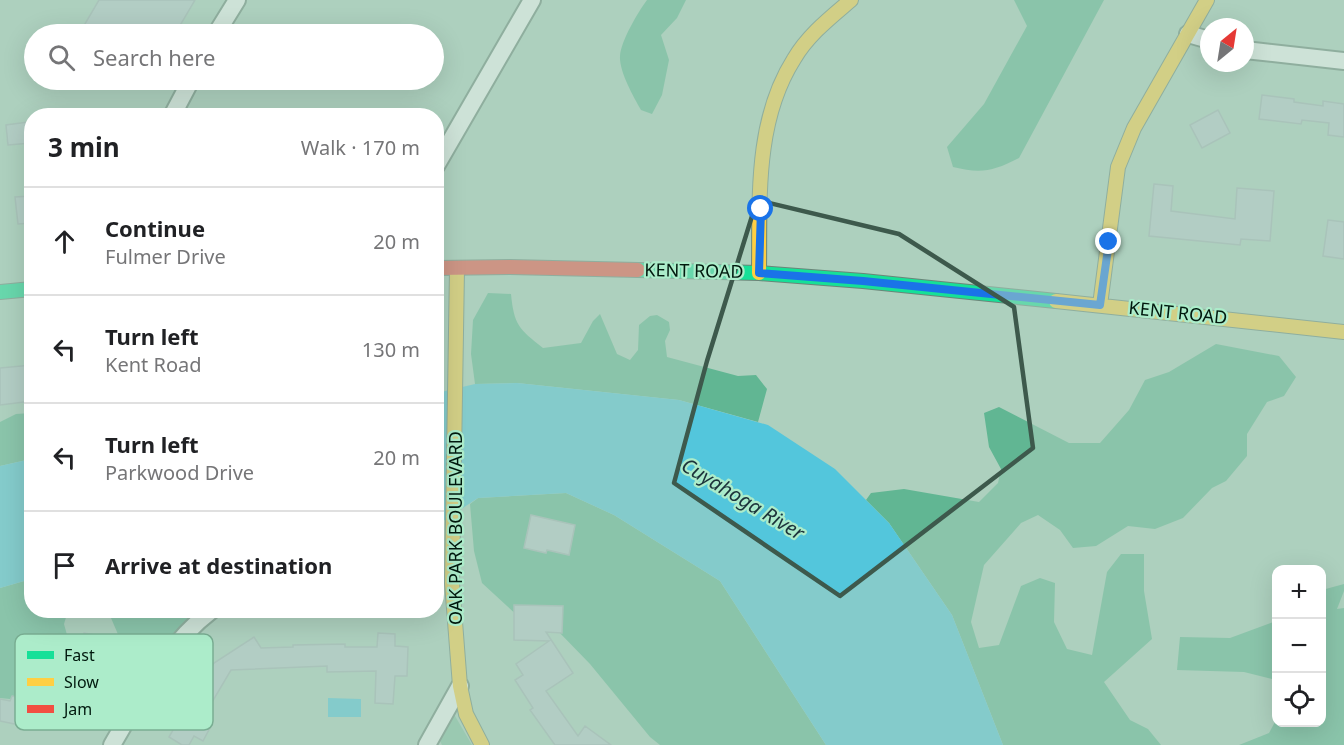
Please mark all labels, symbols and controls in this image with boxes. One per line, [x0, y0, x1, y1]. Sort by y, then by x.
north arrow [1200, 18, 1254, 72]
search box [24, 24, 444, 90]
icon: search [45, 41, 78, 74]
text: Search here [93, 42, 215, 72]
text: 3 min [48, 129, 120, 165]
text: Walk · 170 m [301, 134, 420, 161]
route start [747, 195, 773, 221]
text: Continue [105, 213, 205, 243]
icon: ahead [48, 225, 81, 258]
text: 20 m [373, 228, 420, 255]
route end [1095, 228, 1121, 254]
text: Fulmer Drive [105, 243, 226, 270]
street label: KENT ROAD [644, 257, 744, 283]
street label: KENT ROAD [1128, 295, 1229, 329]
text: Turn left [105, 321, 199, 351]
icon: left [48, 333, 81, 366]
text: 130 m [362, 336, 420, 363]
text: Kent Road [105, 351, 202, 378]
text: Turn left [105, 429, 199, 459]
street label: OAK PARK BOULEVARD [443, 431, 467, 625]
icon: left [48, 441, 81, 474]
text: 20 m [373, 444, 420, 471]
water label: Cuyahoga River [677, 451, 811, 546]
text: Parkwood Drive [105, 459, 254, 486]
icon: arrive [48, 549, 81, 582]
text: Arrive at destination [105, 550, 332, 580]
map controls [1272, 565, 1326, 727]
button: + [1272, 565, 1326, 619]
button: − [1272, 619, 1326, 673]
legend [15, 634, 213, 730]
text: Fast [64, 644, 95, 666]
text: Slow [64, 671, 99, 693]
button: locate [1272, 673, 1326, 727]
text: Jam [62, 698, 92, 720]

